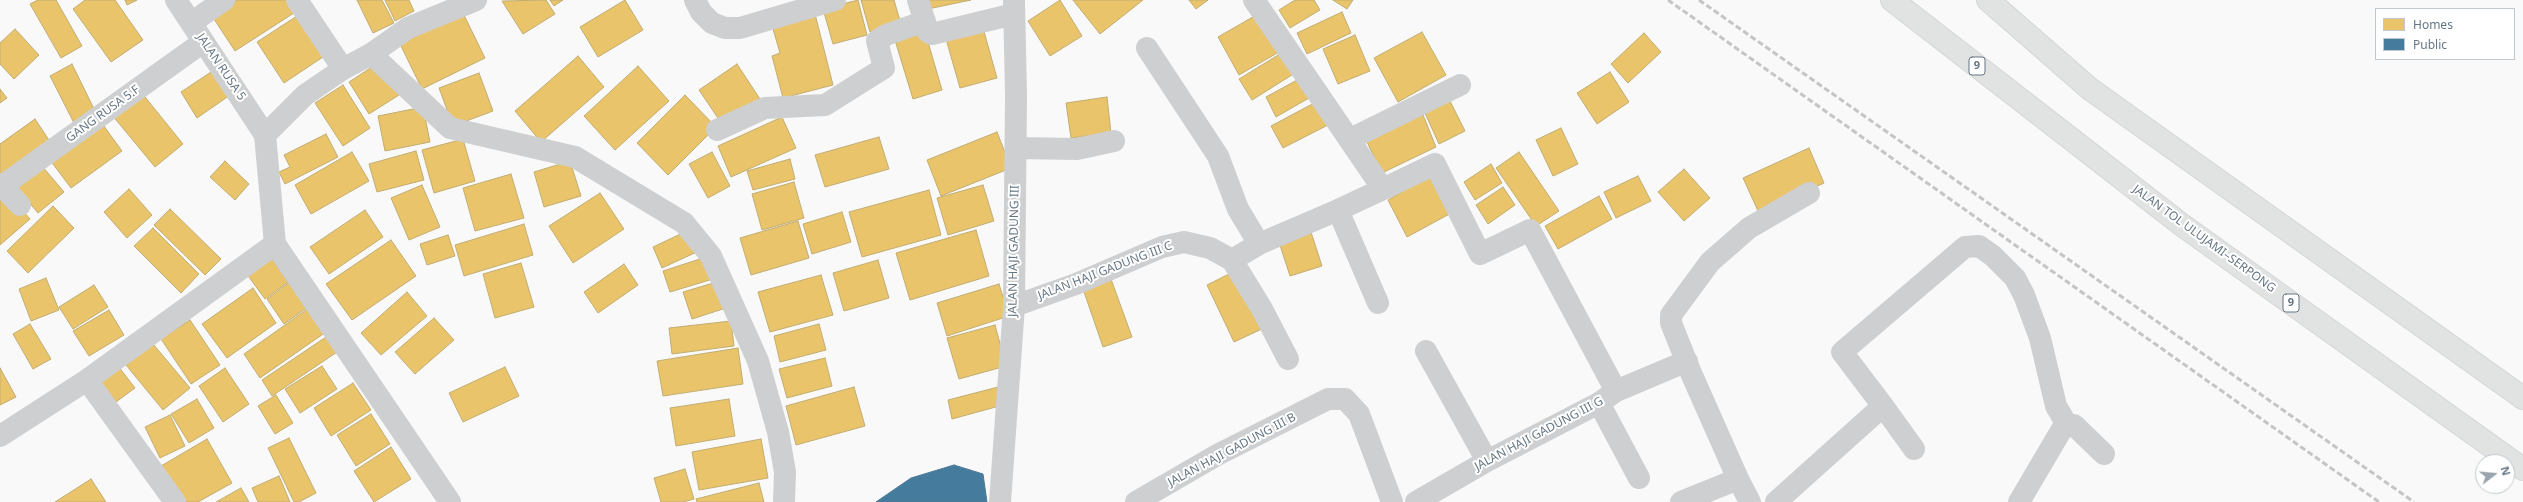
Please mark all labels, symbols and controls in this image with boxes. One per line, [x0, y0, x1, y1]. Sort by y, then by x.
legend [2375, 8, 2515, 60]
text: Homes [2413, 16, 2453, 33]
street label: JALAN RUSA 5 [193, 31, 249, 103]
text: Public [2413, 36, 2447, 53]
road number: 9 [1969, 57, 1985, 75]
street label: GANG RUSA 5.F [63, 83, 143, 145]
street label: JALAN TOL ULUJAMI–SERPONG [2130, 182, 2278, 296]
street label: JALAN HAJI GADUNG III [1006, 185, 1022, 317]
street label: JALAN HAJI GADUNG III C [1036, 239, 1174, 303]
road number: 9 [2283, 294, 2299, 312]
street label: JALAN HAJI GADUNG III G [1472, 394, 1606, 474]
street label: JALAN HAJI GADUNG III B [1166, 410, 1298, 490]
north arrow [2475, 454, 2515, 494]
text: N [2498, 464, 2514, 477]

